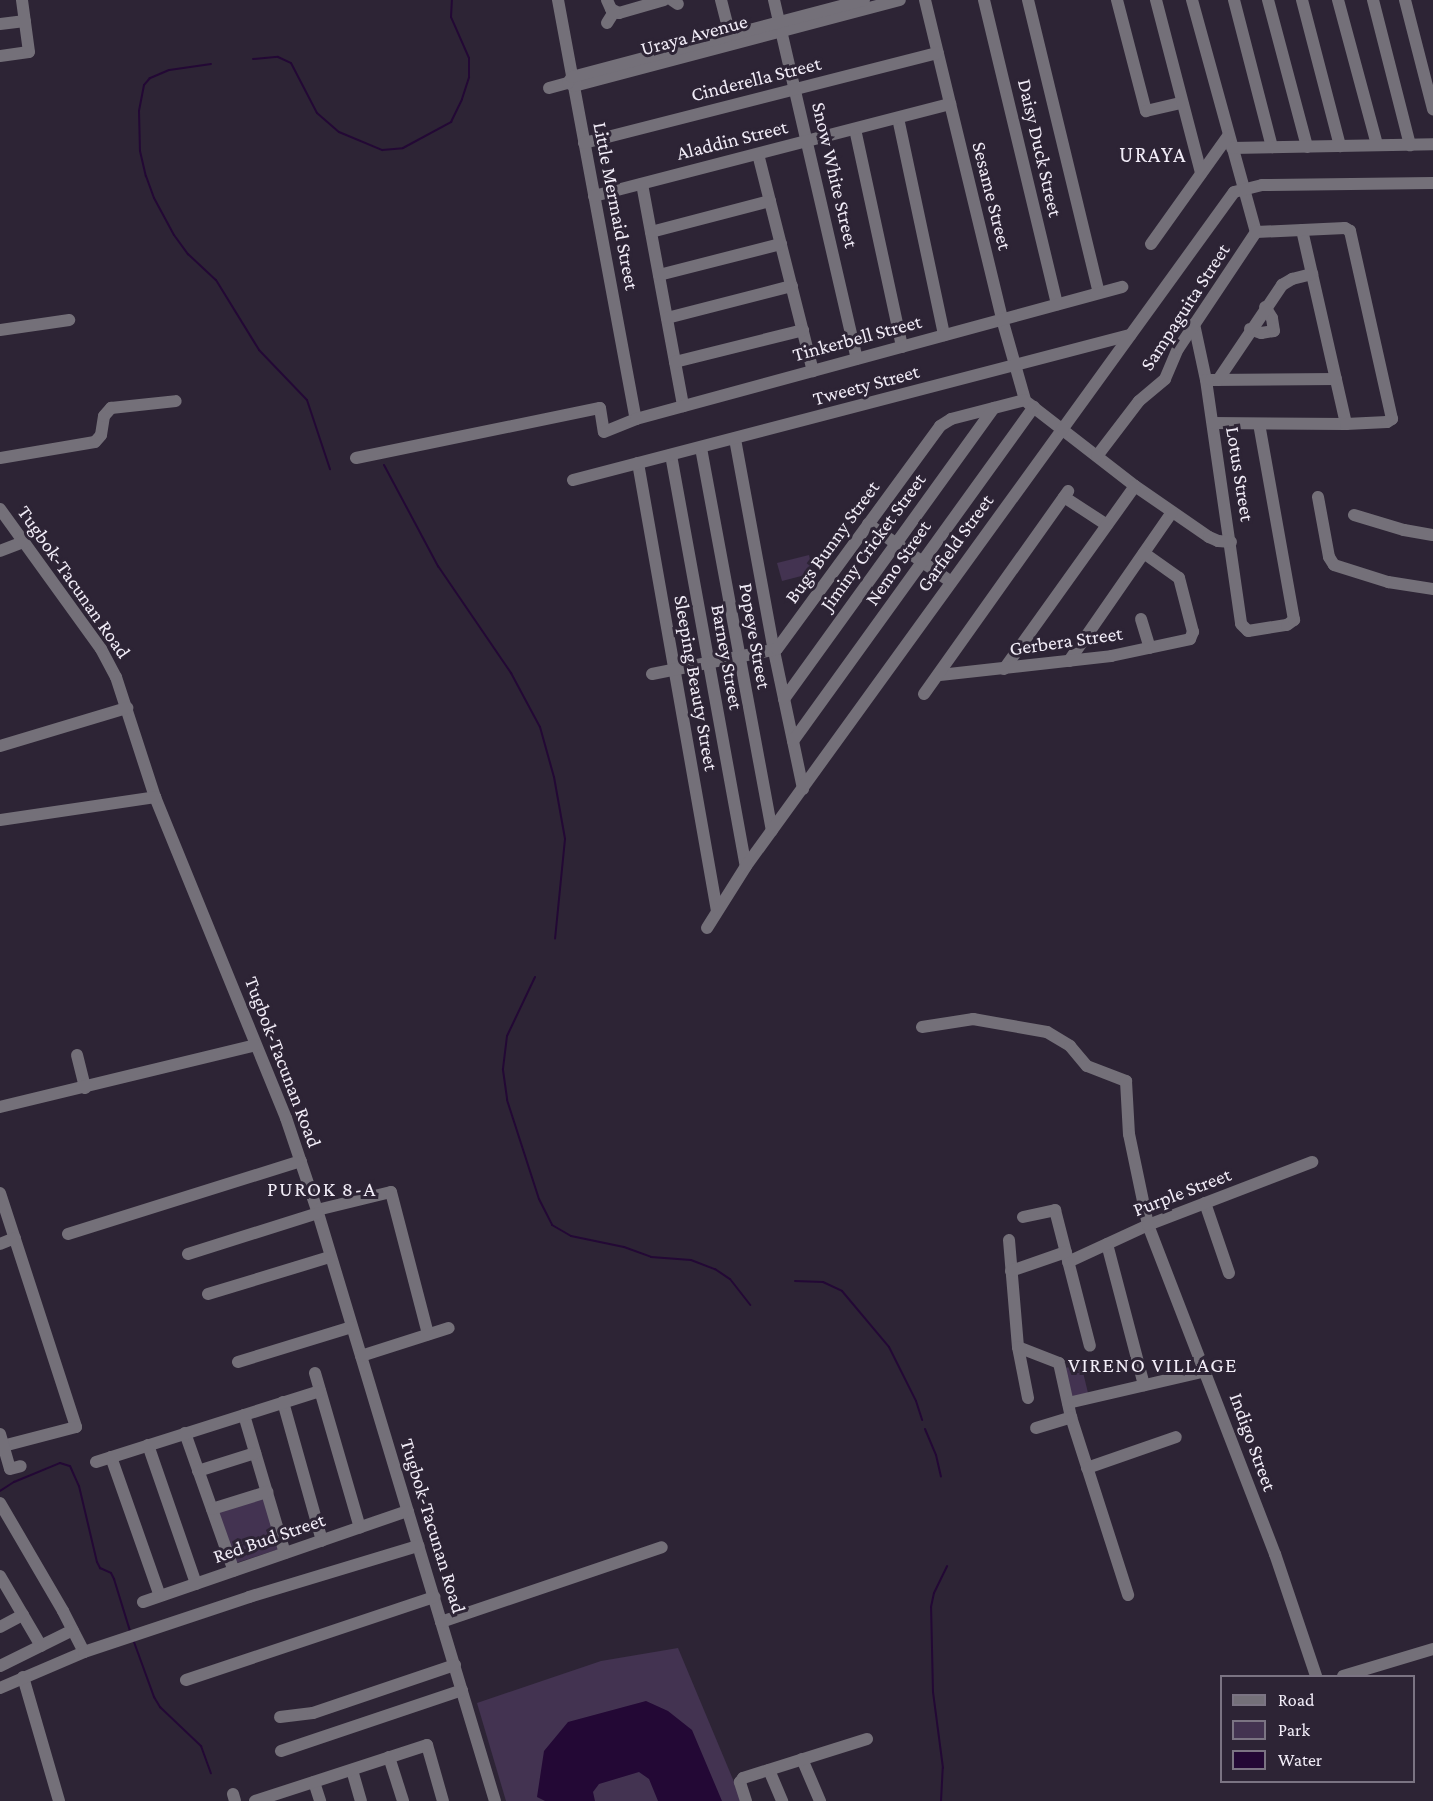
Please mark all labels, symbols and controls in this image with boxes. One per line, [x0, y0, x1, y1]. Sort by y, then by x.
street label: Uraya Avenue [638, 9, 750, 61]
street label: Cinderella Street [689, 51, 823, 107]
street label: Daisy Duck Street [1012, 77, 1068, 219]
street label: Snow White Street [807, 100, 863, 250]
street label: Aladdin Street [674, 115, 790, 165]
street label: Little Mermaid Street [588, 120, 644, 292]
street label: Sesame Street [967, 139, 1017, 253]
district label: URAYA [1119, 142, 1187, 168]
street label: Sampaguita Street [1135, 239, 1235, 375]
street label: Tinkerbell Street [790, 309, 924, 367]
street label: Tweety Street [810, 359, 922, 411]
street label: Lotus Street [1221, 425, 1259, 523]
street label: Jiminy Cricket Street [815, 469, 931, 615]
street label: Bugs Bunny Street [780, 476, 884, 608]
street label: Garfield Street [912, 489, 998, 597]
street label: Tugbok-Tacunan Road [12, 501, 136, 663]
street label: Nemo Street [860, 516, 936, 610]
street label: Popeye Street [734, 581, 776, 691]
street label: Sleeping Beauty Street [669, 593, 723, 773]
street label: Barney Street [706, 602, 748, 712]
street label: Gerbera Street [1008, 621, 1124, 661]
street label: Tugbok-Tacunan Road [239, 973, 327, 1151]
street label: Purple Street [1130, 1162, 1234, 1222]
district label: PUROK 8-A [267, 1176, 377, 1202]
district label: VIRENO VILLAGE [1068, 1352, 1238, 1378]
street label: Indigo Street [1224, 1390, 1282, 1494]
street label: Tugbok-Tacunan Road [395, 1436, 471, 1616]
street label: Red Bud Street [210, 1508, 328, 1568]
legend [1220, 1675, 1415, 1783]
text: Road [1278, 1690, 1315, 1710]
text: Park [1278, 1720, 1310, 1740]
text: Water [1278, 1750, 1322, 1770]

